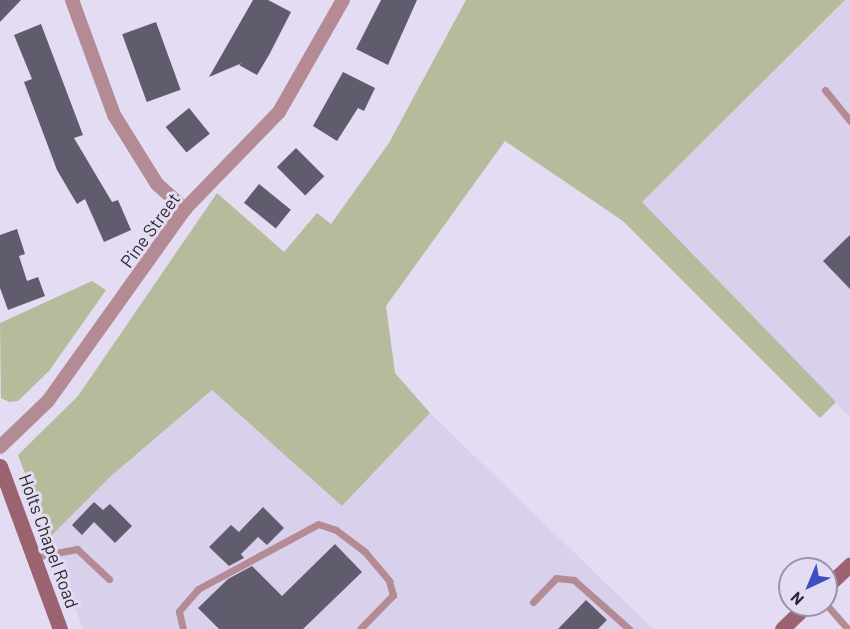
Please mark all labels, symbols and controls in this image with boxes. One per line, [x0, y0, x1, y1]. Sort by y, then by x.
street label: Pine Street [116, 188, 184, 272]
street label: Holts Chapel Road [15, 471, 83, 611]
north arrow [778, 557, 838, 617]
text: N [786, 588, 807, 609]

